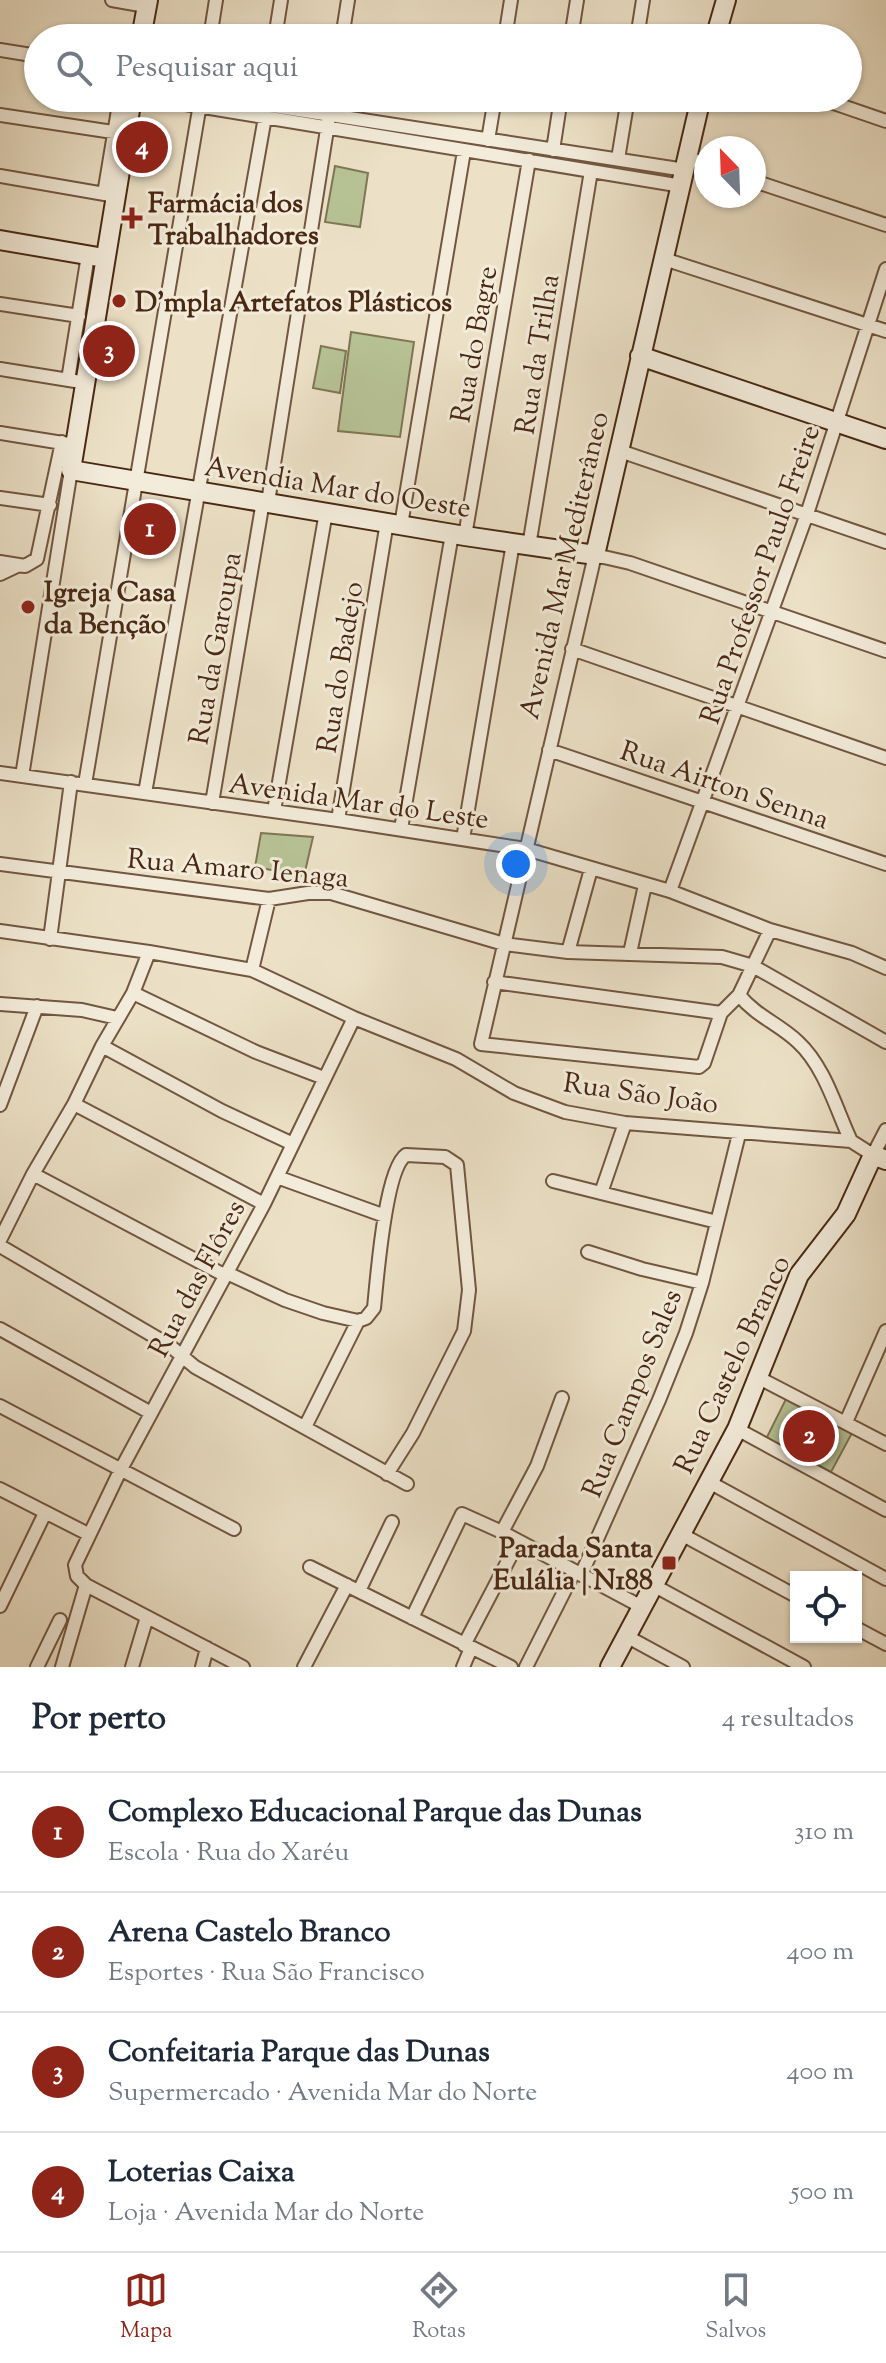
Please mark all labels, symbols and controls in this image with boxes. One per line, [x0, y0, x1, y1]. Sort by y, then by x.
search box [24, 24, 862, 112]
icon: search [52, 46, 96, 90]
text: Pesquisar aqui [116, 47, 298, 90]
pin: 4 [116, 117, 168, 177]
north arrow [694, 136, 766, 208]
place label: Farmácia dos Trabalhadores [148, 185, 319, 257]
marker: Farmácia dos Trabalhadores [123, 209, 141, 227]
street label: Rua do Bagre [442, 263, 509, 426]
street label: Rua da Trilha [507, 271, 571, 438]
place label: D'mpla Artefatos Plásticos [135, 284, 452, 324]
marker: D'mpla Artefatos Plásticos [110, 292, 128, 310]
pin: 3 [83, 321, 135, 381]
street label: Avenida Mar Mediterâneo [511, 408, 621, 723]
street label: Rua Professor Paulo Freire [692, 420, 832, 730]
street label: Avendia Mar do Oeste [202, 448, 474, 530]
pin: 1 [124, 499, 176, 559]
street label: Rua da Garoupa [180, 549, 254, 748]
place label: Igreja Casa da Benção [44, 574, 176, 646]
street label: Rua do Badejo [309, 579, 375, 756]
marker: Igreja Casa da Benção [19, 598, 37, 616]
street label: Rua Airton Senna [614, 732, 834, 841]
street label: Avenida Mar do Leste [226, 765, 491, 841]
street label: Rua Amaro Ienaga [125, 840, 350, 900]
your location [496, 844, 536, 884]
street label: Rua São João [561, 1064, 721, 1126]
street label: Rua das Flôres [140, 1194, 257, 1365]
street label: Rua Castelo Branco [666, 1249, 802, 1481]
street label: Rua Campos Sales [574, 1284, 694, 1504]
pin: 2 [783, 1406, 835, 1466]
place label: Parada Santa Eulália | N188 [493, 1530, 653, 1602]
marker: Parada Santa Eulália | N188 [660, 1554, 678, 1572]
map controls [790, 1571, 862, 1643]
button: locate [790, 1571, 862, 1643]
text: Por perto [32, 1695, 166, 1744]
text: 4 resultados [722, 1701, 854, 1738]
text: Complexo Educacional Parque das Dunas [108, 1792, 642, 1835]
text: 1 [54, 1814, 62, 1851]
text: 310 m [794, 1814, 854, 1851]
text: Escola · Rua do Xaréu [108, 1835, 349, 1872]
text: Arena Castelo Branco [108, 1912, 391, 1955]
text: 2 [52, 1934, 64, 1971]
text: 400 m [787, 1934, 854, 1971]
text: Esportes · Rua São Francisco [108, 1955, 425, 1992]
text: Confeitaria Parque das Dunas [108, 2032, 490, 2075]
text: 3 [53, 2054, 63, 2091]
text: 400 m [787, 2054, 854, 2091]
text: Supermercado · Avenida Mar do Norte [108, 2075, 537, 2112]
text: Loterias Caixa [108, 2152, 295, 2195]
text: 4 [51, 2174, 65, 2211]
text: 500 m [791, 2174, 854, 2211]
text: Loja · Avenida Mar do Norte [108, 2195, 424, 2232]
tab: Mapa [120, 2268, 172, 2348]
tab: Rotas [412, 2268, 466, 2348]
tab: Salvos [705, 2268, 766, 2348]

